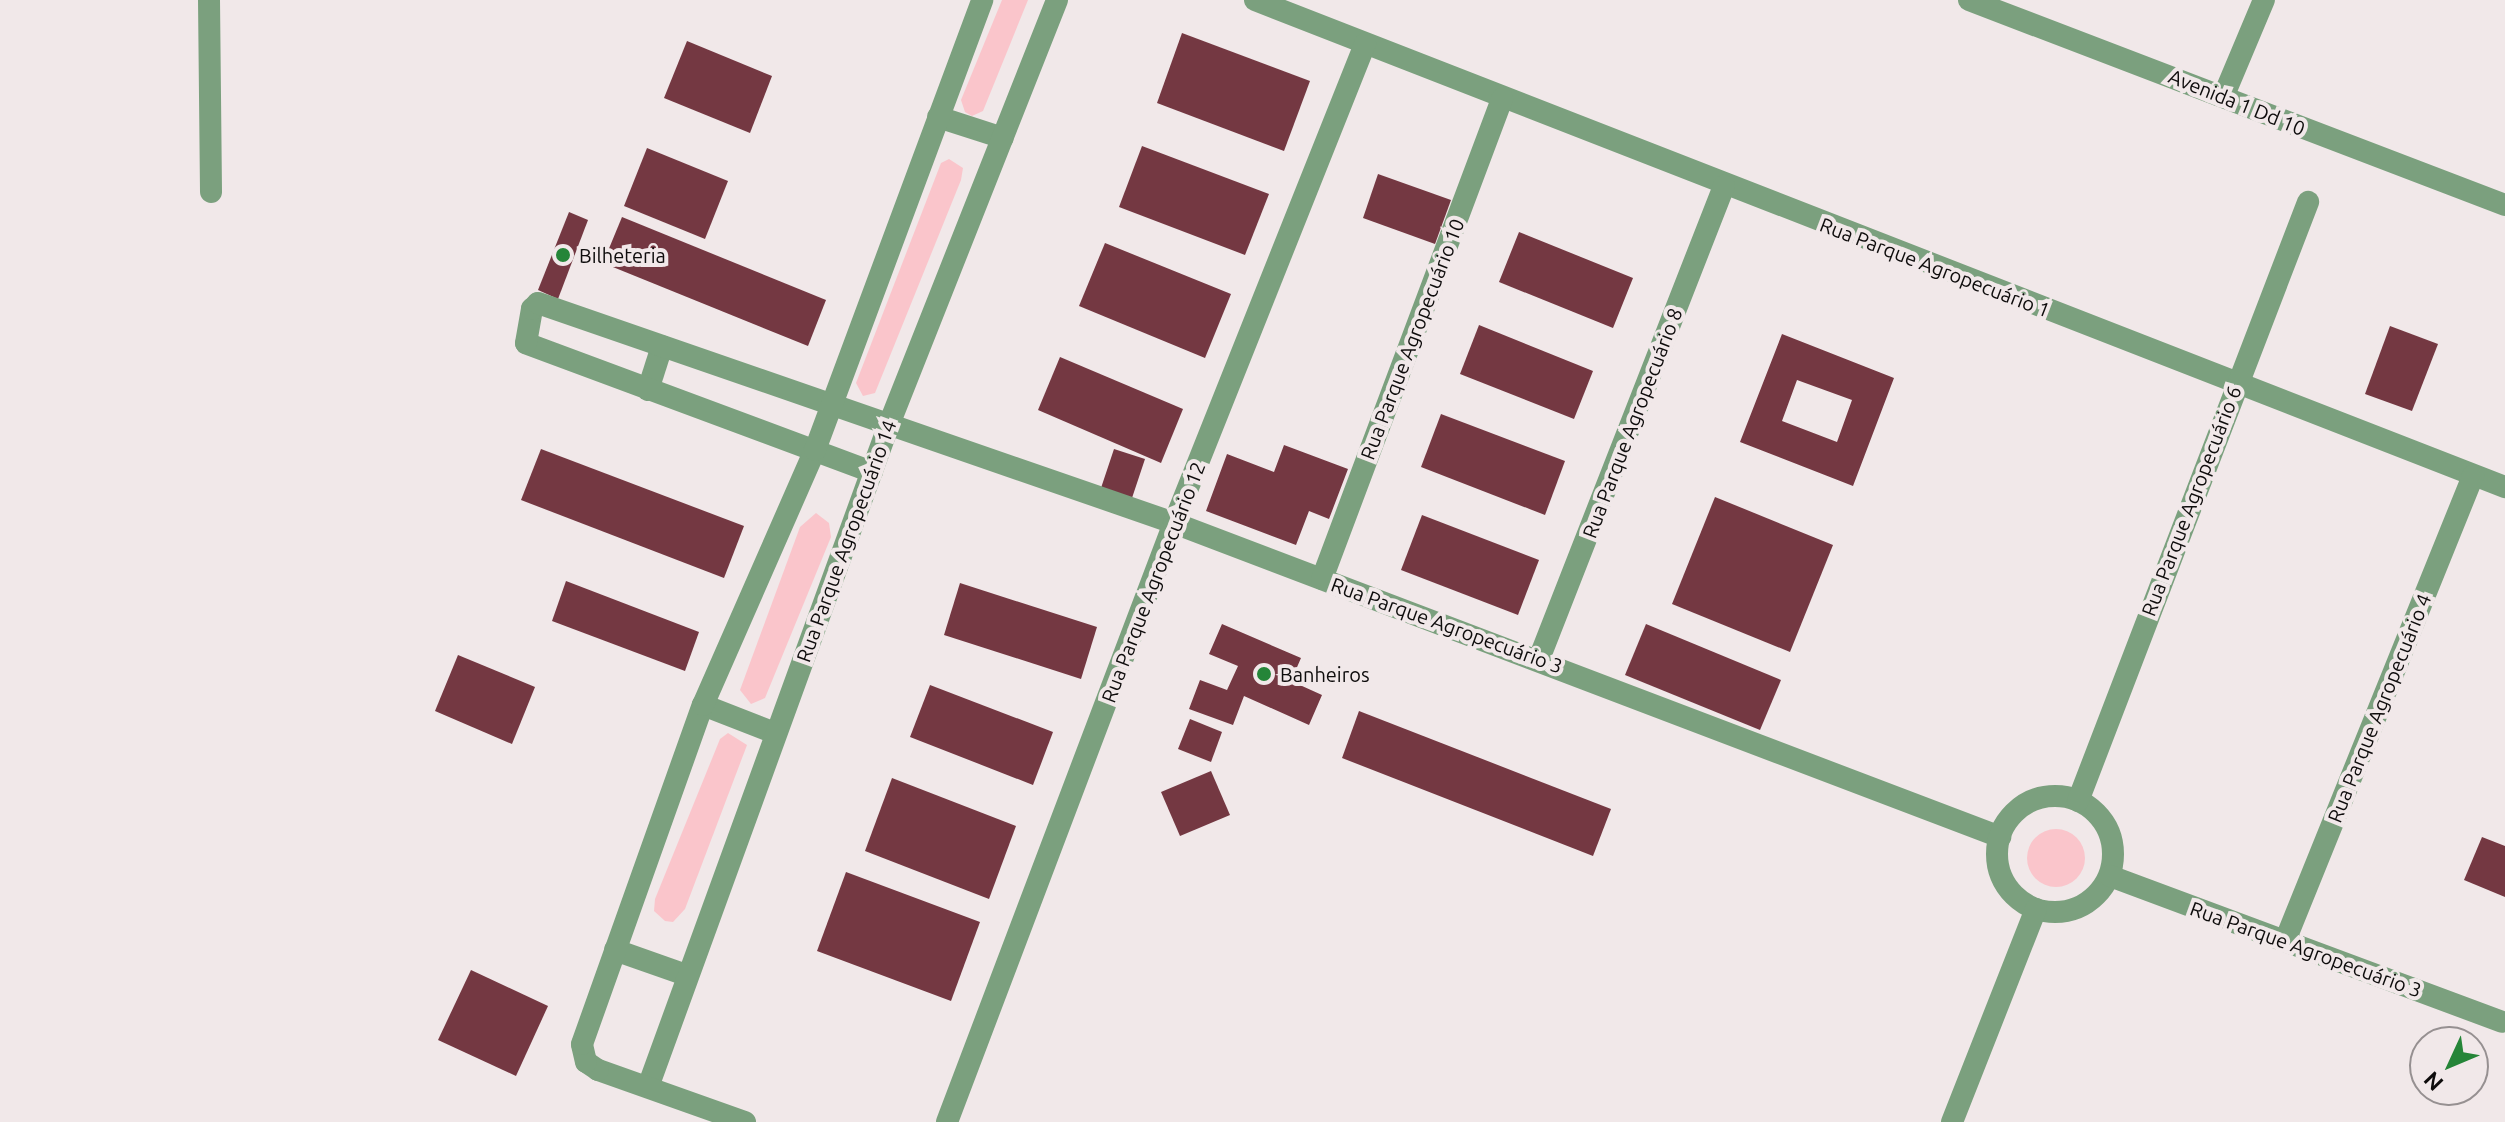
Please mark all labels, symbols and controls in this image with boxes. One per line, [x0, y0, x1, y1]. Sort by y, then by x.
street label: Avenida 1 Dd 10 [2165, 64, 2309, 140]
street label: Rua Parque Agropecuário 1 [1817, 212, 2053, 322]
street label: Rua Parque Agropecuário 10 [1355, 215, 1469, 463]
place label: Bilheteria [579, 243, 666, 267]
marker: Bilheteria [554, 246, 572, 264]
street label: Rua Parque Agropecuário 8 [1577, 305, 1687, 541]
street label: Rua Parque Agropecuário 6 [2136, 383, 2246, 619]
street label: Rua Parque Agropecuário 14 [791, 417, 901, 665]
street label: Rua Parque Agropecuário 12 [1096, 458, 1210, 706]
street label: Rua Parque Agropecuário 3 [1328, 572, 1566, 678]
street label: Rua Parque Agropecuário 4 [2322, 590, 2436, 826]
place label: Banheiros [1280, 662, 1370, 686]
marker: Banheiros [1255, 665, 1273, 683]
street label: Rua Parque Agropecuário 3 [2187, 896, 2425, 1002]
north arrow [2409, 1026, 2489, 1106]
text: N [2418, 1067, 2448, 1096]

